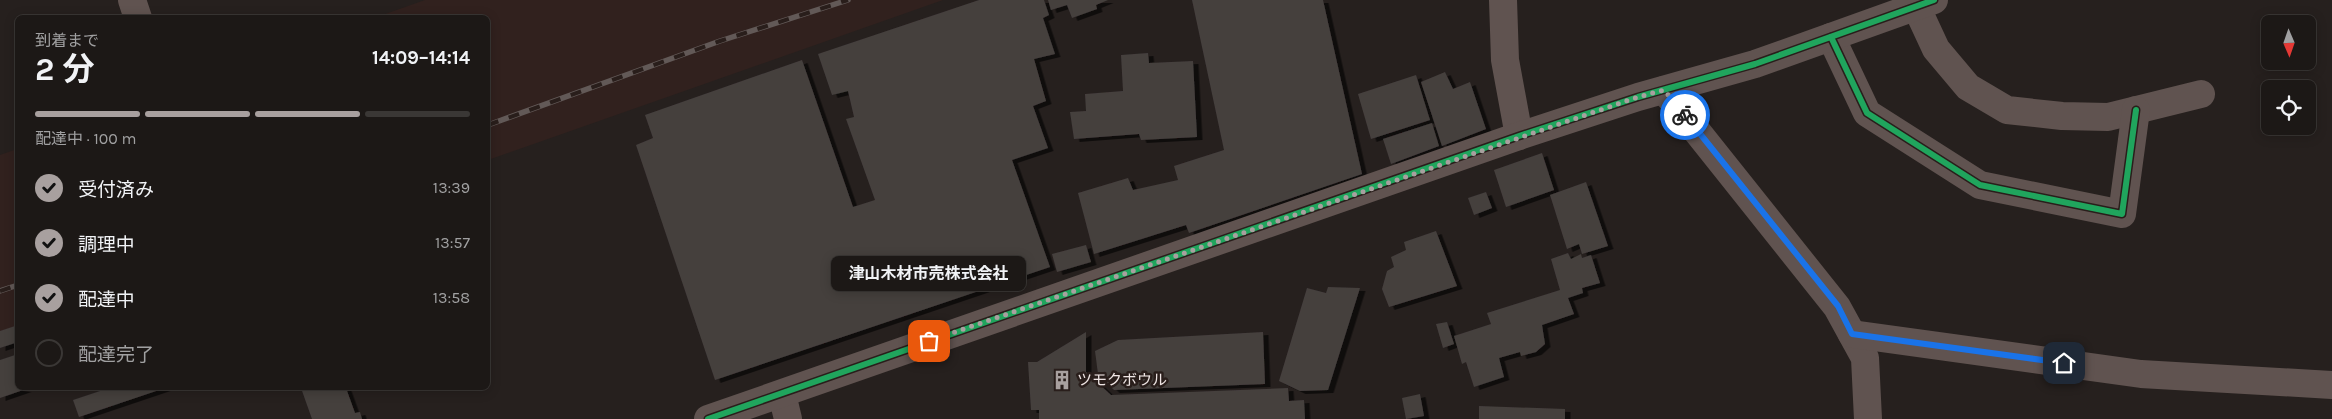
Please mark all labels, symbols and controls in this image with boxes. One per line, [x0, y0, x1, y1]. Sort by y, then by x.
north arrow [2261, 15, 2316, 70]
map controls [2261, 15, 2316, 135]
text: 到着まで [35, 31, 99, 50]
text: 14:09–14:14 [372, 47, 470, 69]
text: 2 分 [35, 51, 94, 88]
button: locate [2261, 80, 2316, 135]
courier [1660, 90, 1710, 140]
icon: bike [1671, 101, 1699, 129]
text: 配達中 · 100 m [35, 129, 137, 148]
icon: check [35, 174, 63, 202]
text: 13:39 [433, 178, 470, 197]
text: 受付済み [78, 179, 154, 201]
icon: check [35, 229, 63, 257]
text: 13:57 [435, 233, 470, 252]
text: 調理中 [78, 234, 135, 256]
callout: 津山木材市売株式会社 [832, 256, 1026, 291]
text: 津山木材市売株式会社 [848, 264, 1009, 283]
icon: check [35, 284, 63, 312]
text: 13:58 [433, 288, 470, 307]
text: 配達中 [78, 289, 135, 311]
pin [908, 320, 950, 362]
icon: bag [915, 327, 943, 355]
pin [2043, 342, 2085, 384]
text: 配達完了 [78, 344, 154, 366]
icon: home [2050, 349, 2078, 377]
building icon: ツモクボウル [1051, 369, 1073, 391]
place label: ツモクボウル [1077, 371, 1167, 389]

